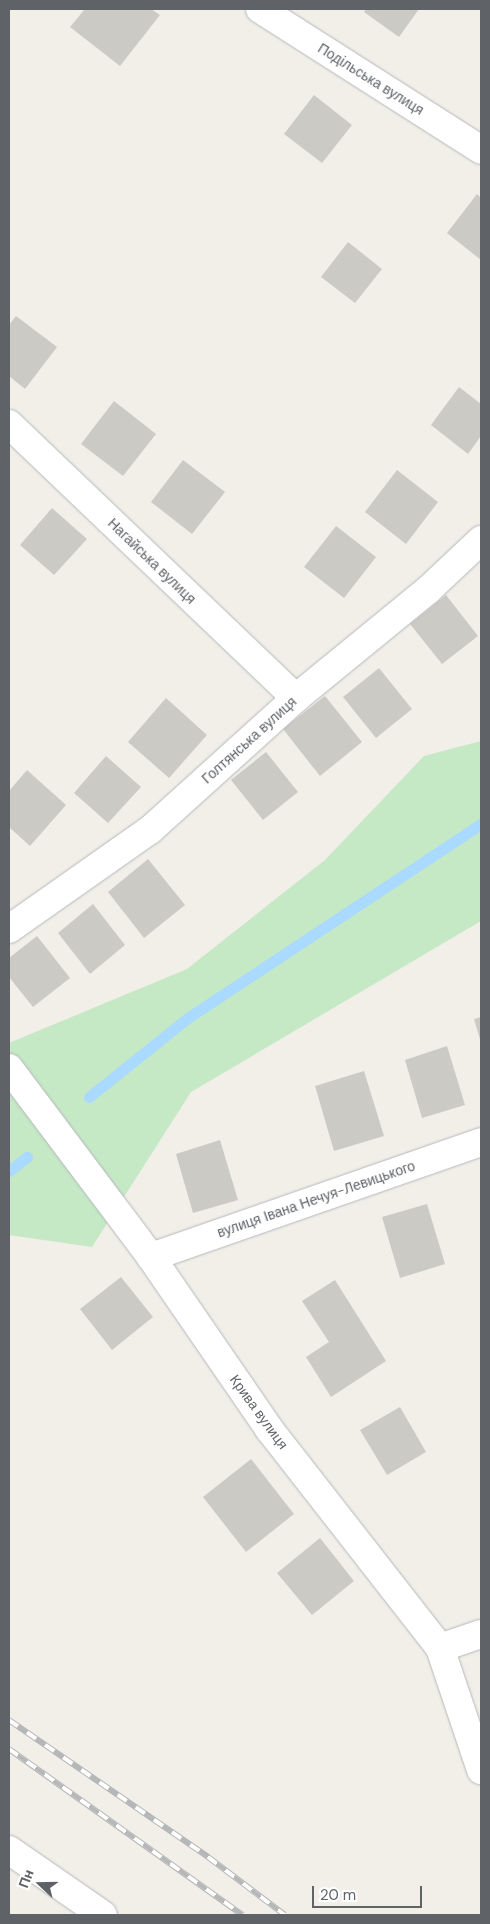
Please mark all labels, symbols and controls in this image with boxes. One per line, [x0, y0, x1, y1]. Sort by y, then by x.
street label: Подільська вулиця [315, 40, 427, 118]
street label: Нагайська вулиця [104, 515, 200, 607]
street label: Голтянська вулиця [198, 693, 300, 787]
street label: вулиця Івана Нечуя-Левицького [215, 1157, 417, 1241]
street label: Крива вулиця [226, 1371, 292, 1453]
north arrow [15, 1859, 65, 1909]
text: Пн [14, 1867, 38, 1891]
scale bar [315, 1876, 425, 1908]
text: 20 m [320, 1885, 356, 1905]

